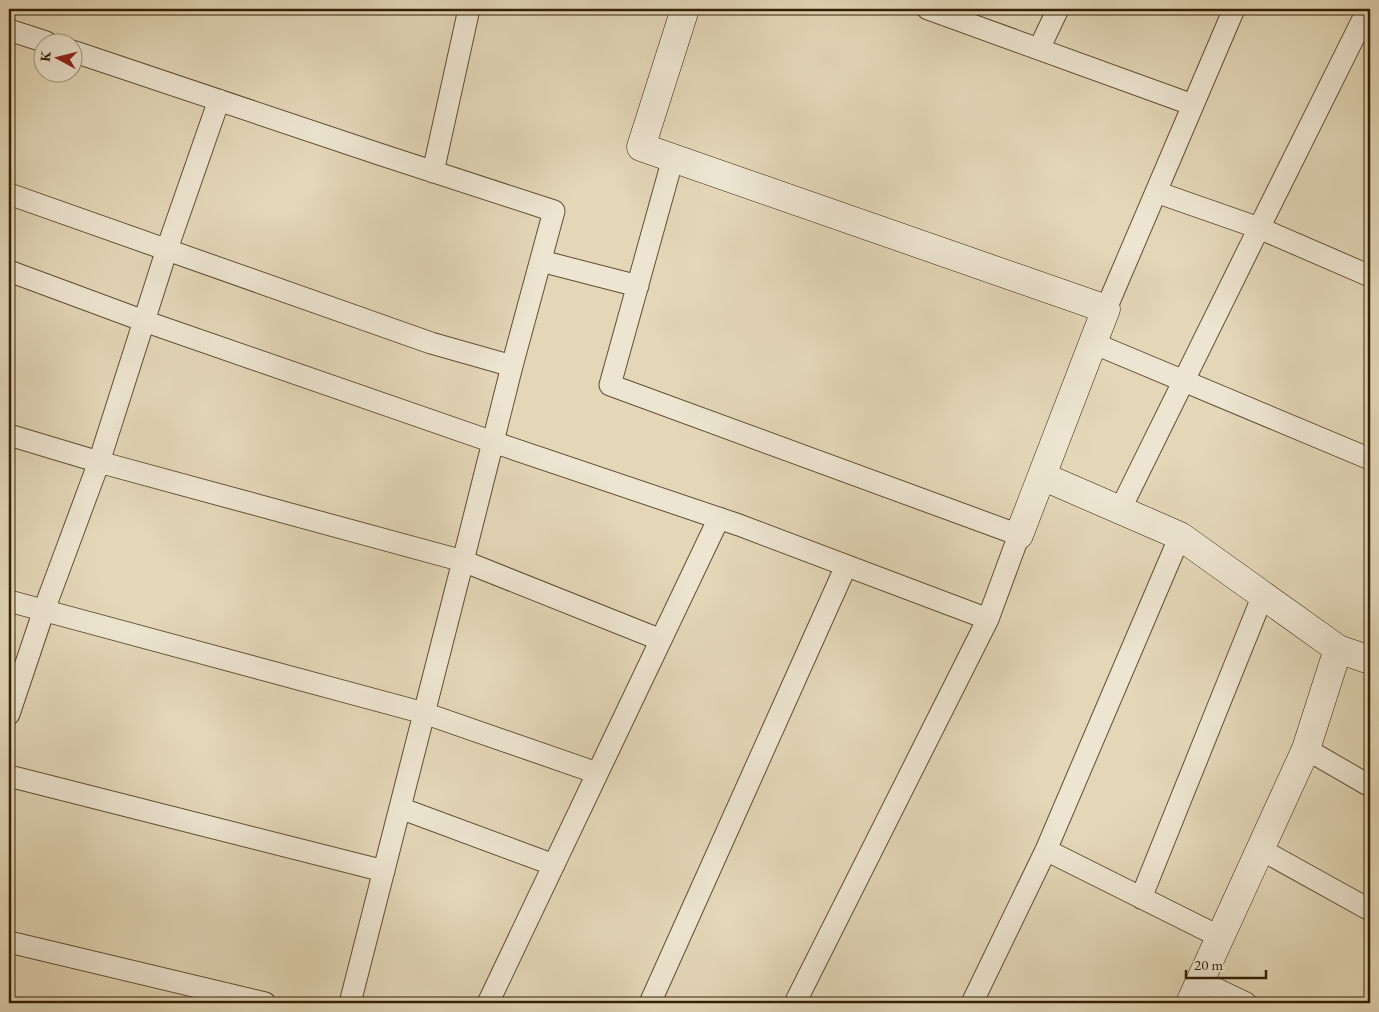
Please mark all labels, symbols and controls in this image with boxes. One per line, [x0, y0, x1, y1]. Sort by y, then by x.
north arrow [32, 32, 82, 82]
text: K [36, 50, 55, 63]
scale bar [1186, 947, 1266, 979]
text: 20 m [1194, 955, 1223, 974]

